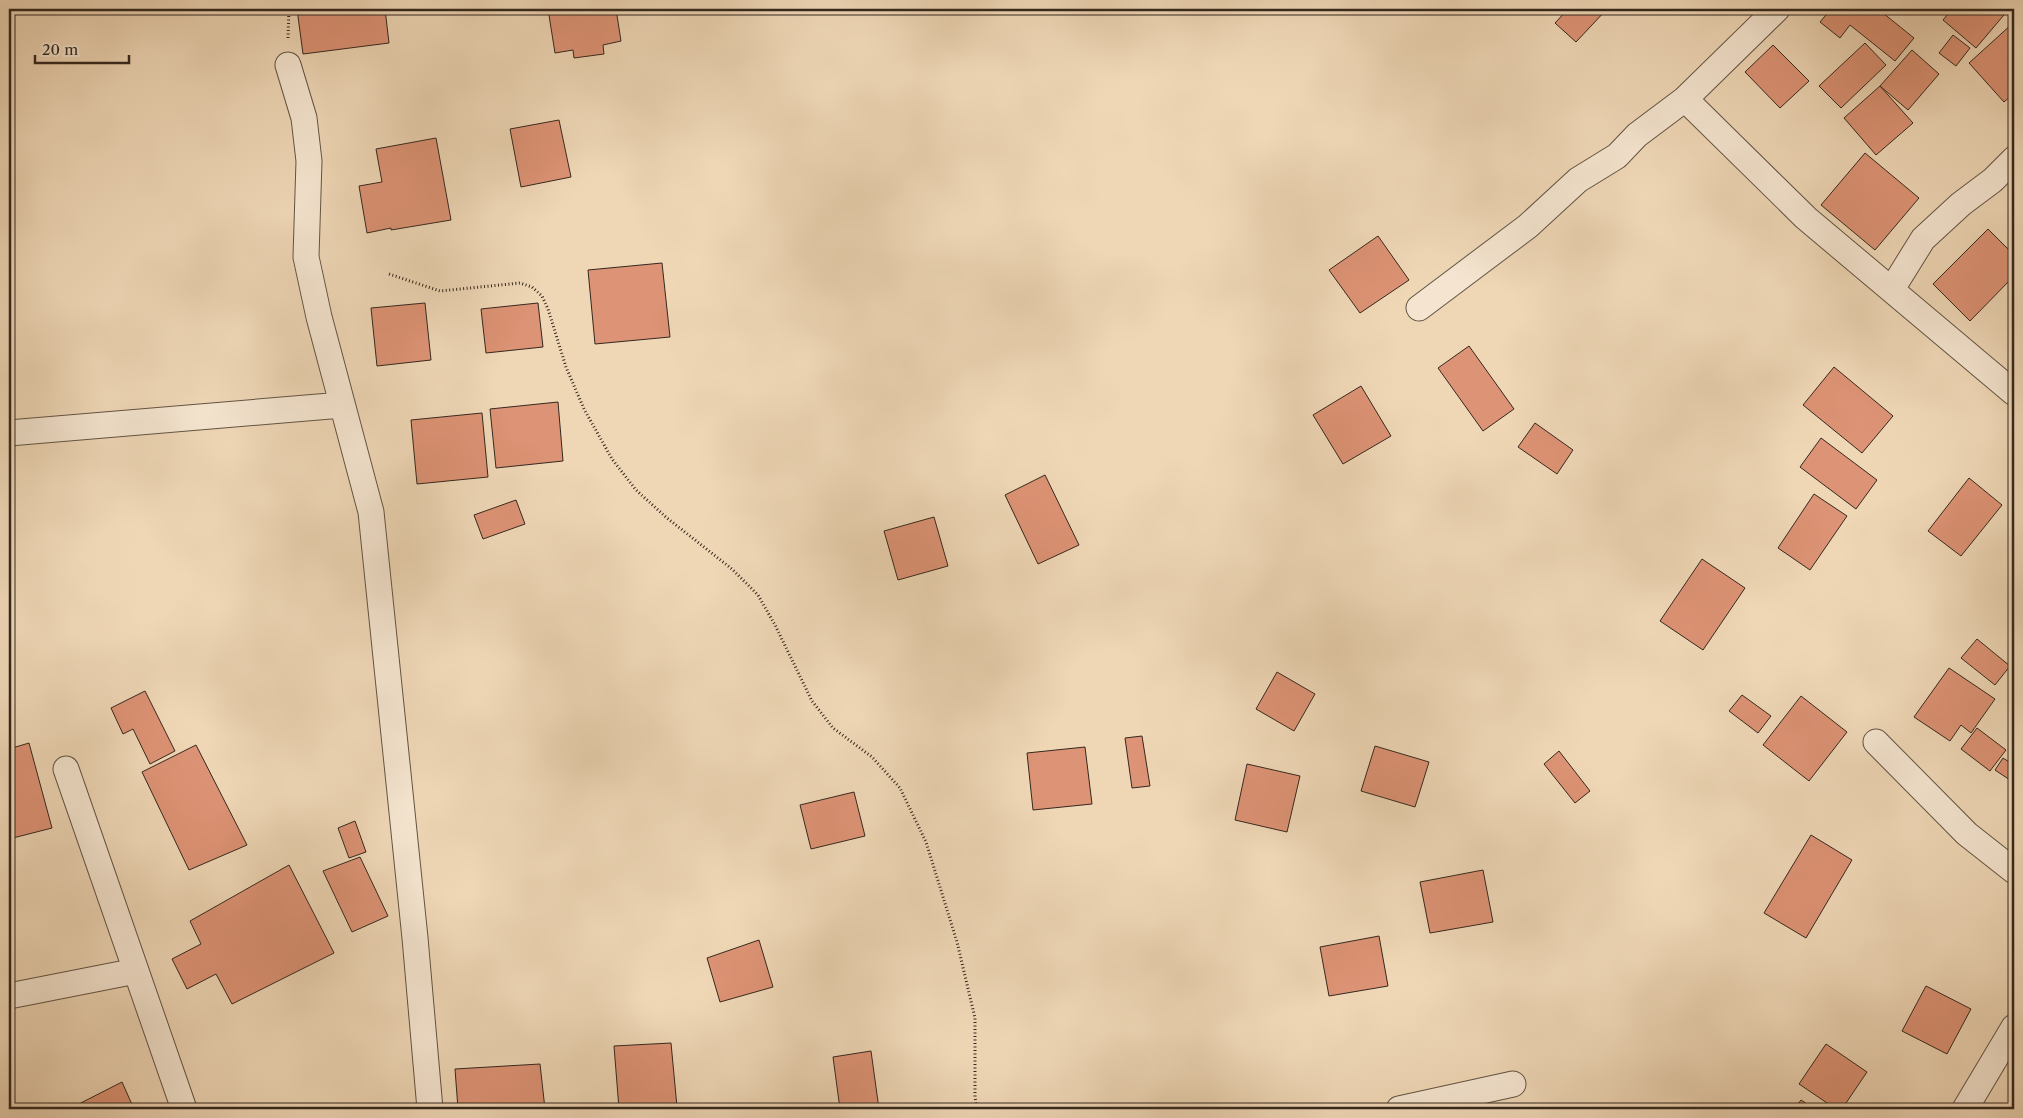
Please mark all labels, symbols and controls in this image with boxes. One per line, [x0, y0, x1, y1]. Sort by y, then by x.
scale bar [35, 32, 129, 64]
text: 20 m [42, 40, 78, 59]

